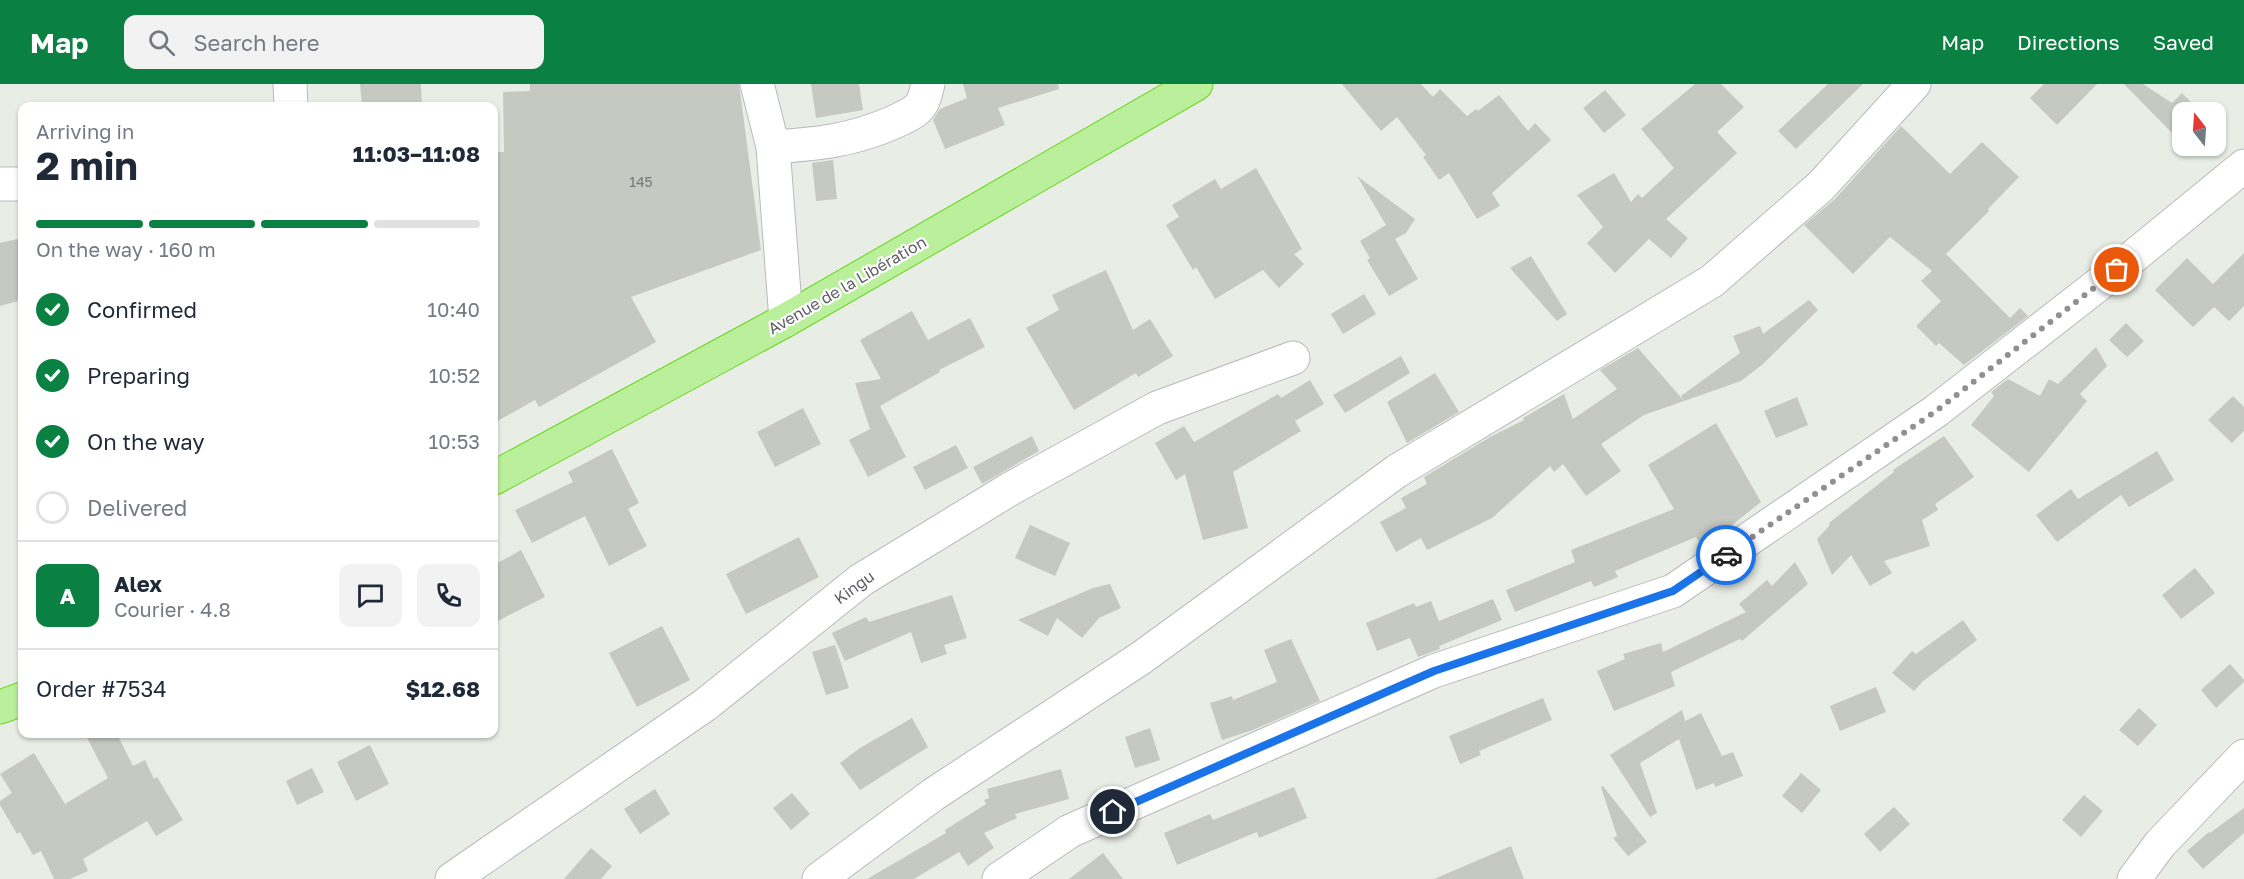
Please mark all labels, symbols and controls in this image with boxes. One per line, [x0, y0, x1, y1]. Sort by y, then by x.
search box [124, 15, 544, 69]
text: Map [30, 26, 88, 59]
icon: search [145, 26, 178, 59]
text: Search here [193, 29, 319, 56]
text: Map [1941, 29, 1984, 55]
text: Directions [2017, 29, 2120, 55]
text: Saved [2153, 29, 2214, 55]
north arrow [2172, 102, 2226, 156]
map controls [2172, 102, 2226, 156]
text: Arriving in [36, 119, 134, 143]
text: 11:03–11:08 [353, 140, 480, 167]
text: 2 min [36, 142, 138, 189]
house number: 145 [629, 173, 653, 190]
street label: Avenue de la Libération [764, 231, 930, 339]
text: On the way · 160 m [36, 237, 216, 261]
pin [2091, 244, 2142, 295]
icon: bag [2100, 253, 2133, 286]
icon: check [36, 293, 69, 326]
text: Confirmed [87, 296, 197, 323]
text: 10:40 [427, 297, 480, 321]
icon: check [36, 359, 69, 392]
text: Preparing [87, 362, 190, 389]
text: 10:52 [429, 363, 480, 387]
icon: check [36, 425, 69, 458]
text: On the way [87, 428, 205, 455]
text: 10:53 [429, 429, 480, 453]
text: Delivered [87, 494, 187, 521]
courier [1696, 525, 1756, 585]
icon: car [1710, 539, 1743, 572]
button: chat [339, 564, 402, 627]
button: phone [417, 564, 480, 627]
street label: Kingu [830, 566, 878, 608]
text: Alex [114, 570, 162, 597]
text: A [60, 582, 75, 609]
text: Courier · 4.8 [114, 597, 231, 621]
text: Order #7534 [36, 675, 167, 702]
text: $12.68 [405, 675, 480, 702]
pin [1087, 786, 1138, 837]
icon: home [1096, 795, 1129, 828]

